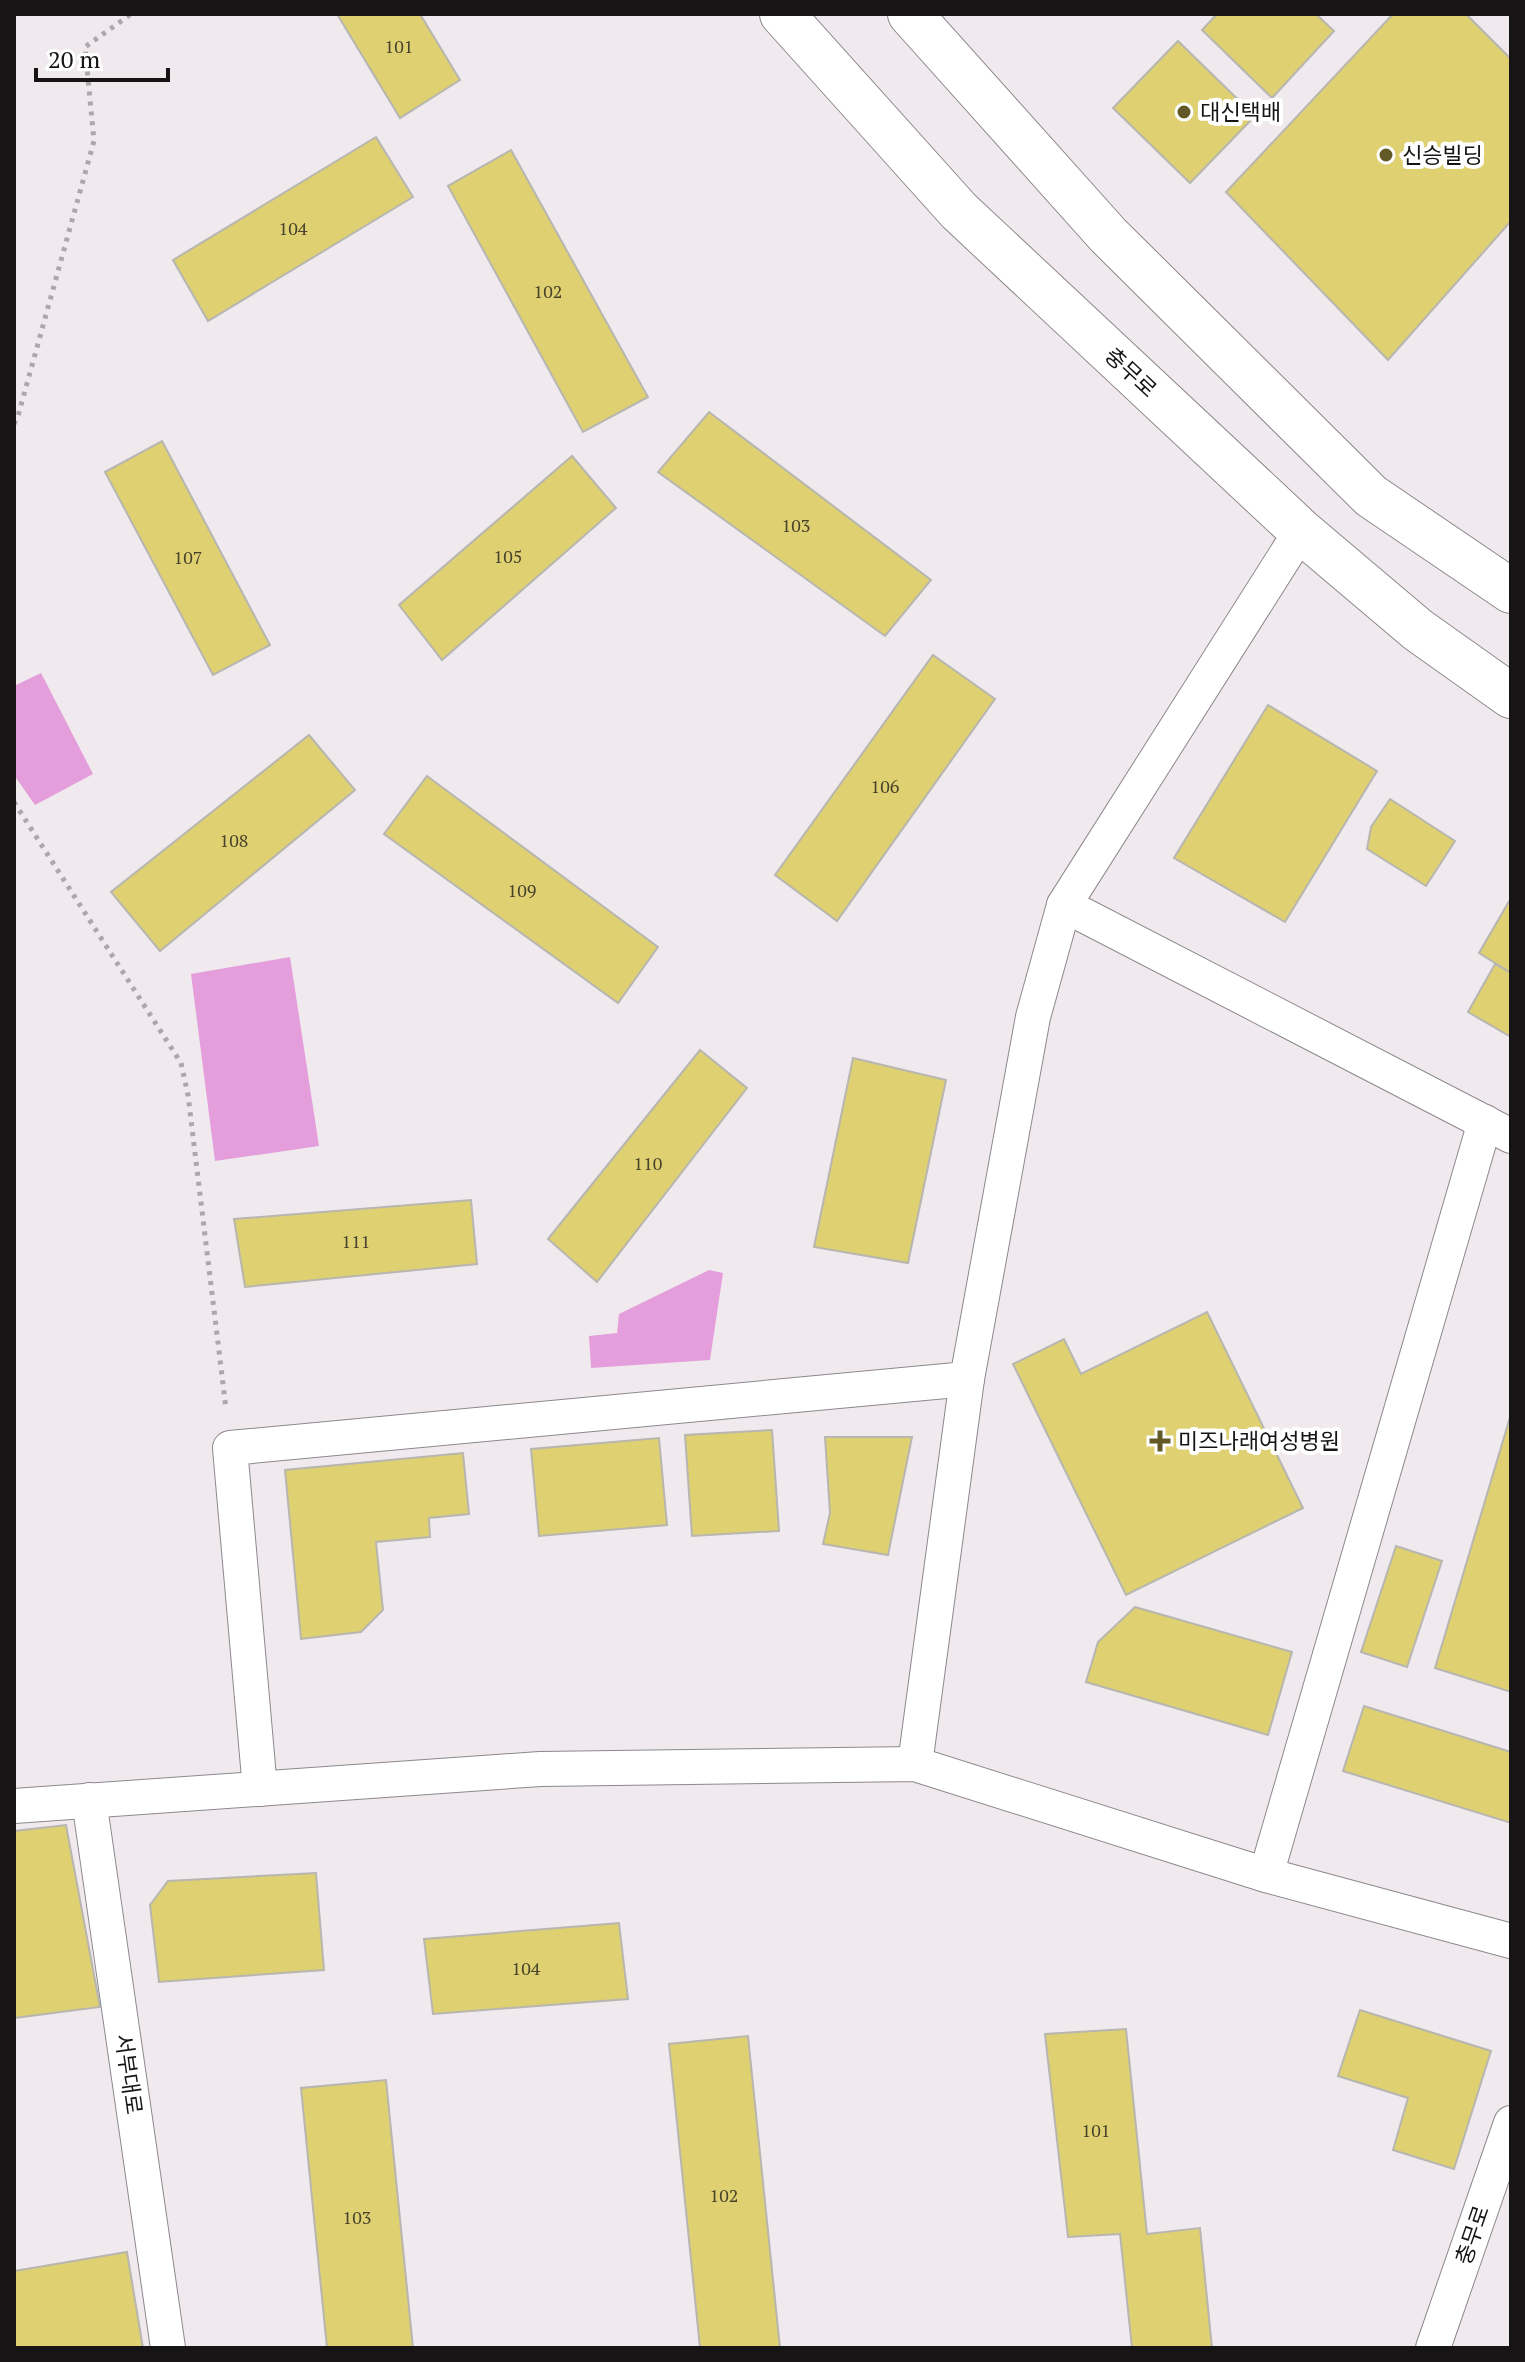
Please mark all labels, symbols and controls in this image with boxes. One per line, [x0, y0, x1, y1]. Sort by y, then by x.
scale bar [36, 32, 168, 82]
house number: 101 [385, 34, 413, 58]
text: 20 m [48, 43, 100, 75]
place label: 대신택배 [1200, 97, 1281, 126]
marker: 대신택배 [1175, 103, 1193, 121]
place label: 신승빌딩 [1402, 140, 1483, 169]
marker: 신승빌딩 [1377, 146, 1395, 164]
house number: 104 [279, 216, 308, 240]
house number: 102 [534, 279, 562, 303]
street label: 충무로 [1099, 340, 1163, 403]
house number: 103 [782, 513, 810, 537]
house number: 105 [494, 544, 522, 568]
house number: 107 [174, 545, 202, 569]
house number: 106 [871, 774, 900, 798]
house number: 108 [220, 828, 248, 852]
house number: 109 [508, 878, 536, 902]
house number: 110 [634, 1151, 662, 1175]
house number: 111 [342, 1229, 370, 1253]
place label: 미즈나래여성병원 [1178, 1426, 1340, 1455]
marker: 미즈나래여성병원 [1149, 1430, 1171, 1452]
house number: 104 [512, 1956, 541, 1980]
street label: 서부대로 [110, 2032, 149, 2116]
house number: 101 [1082, 2118, 1110, 2142]
house number: 102 [710, 2183, 738, 2207]
street label: 충무로 [1448, 2201, 1495, 2268]
house number: 103 [343, 2205, 371, 2229]

